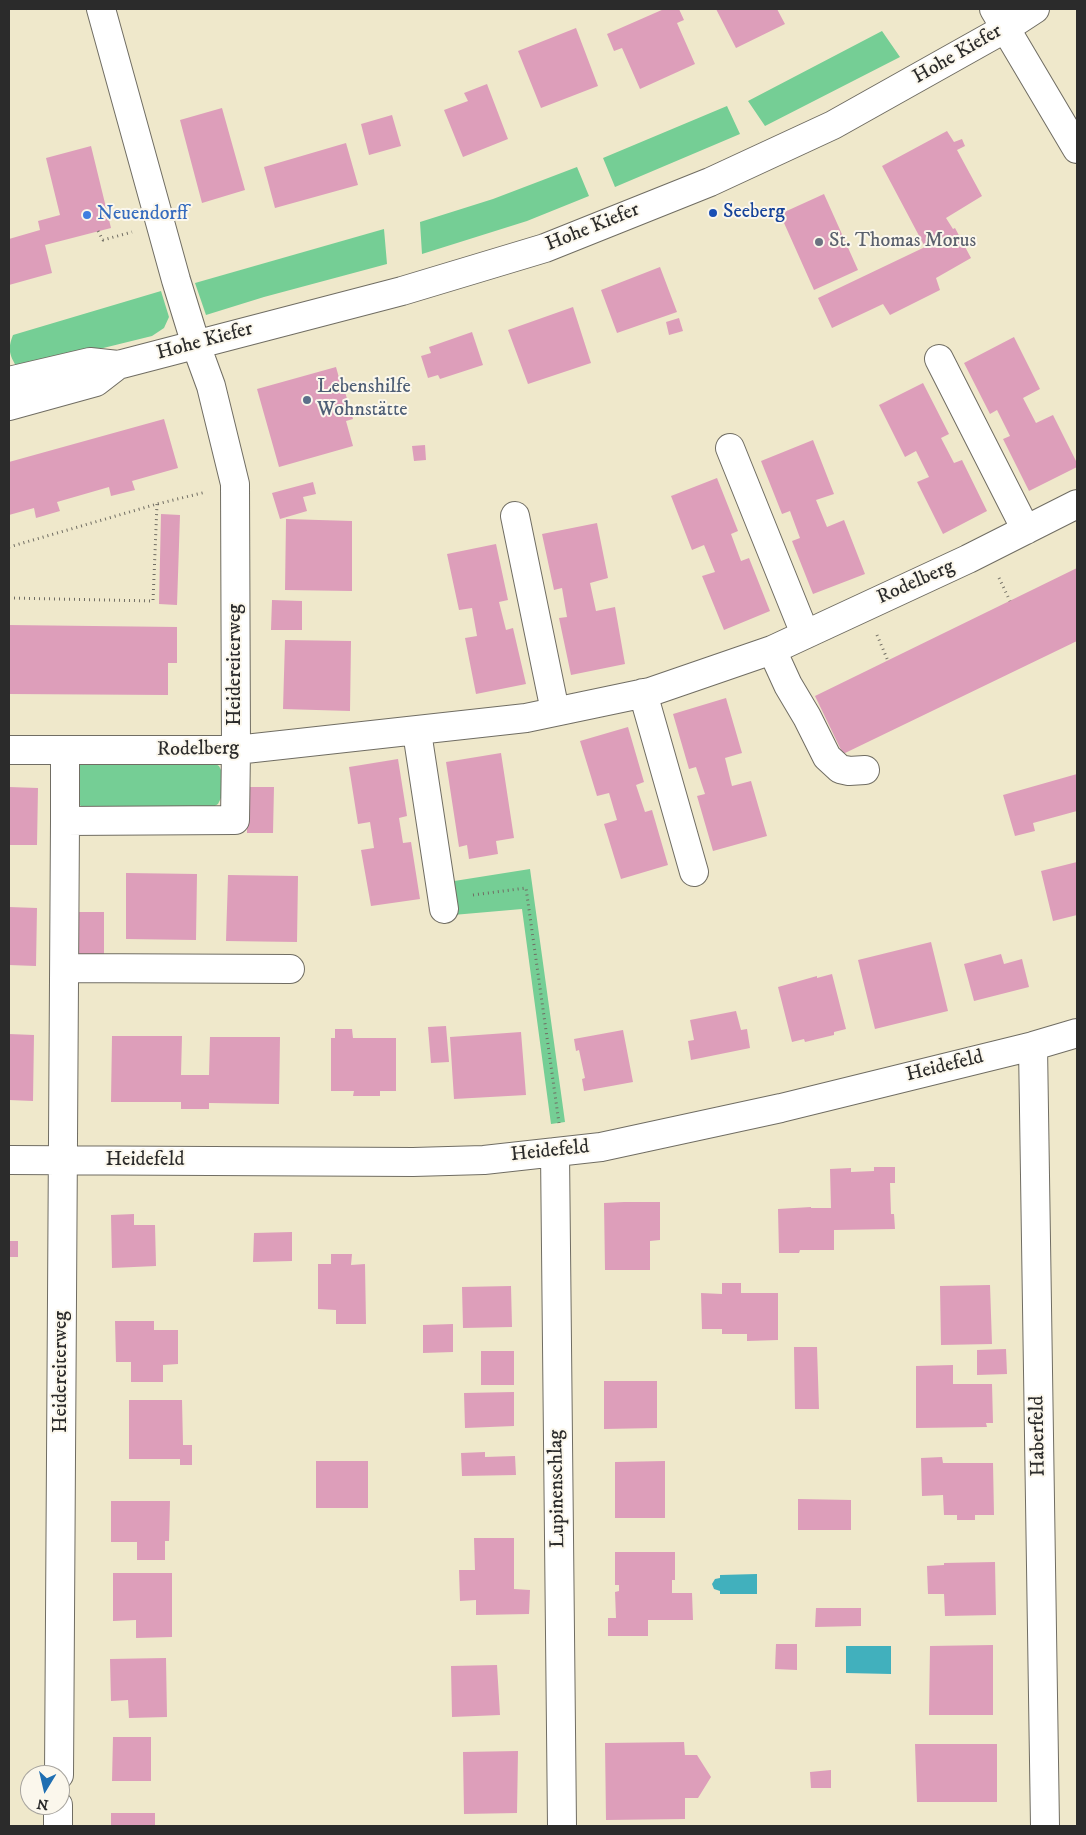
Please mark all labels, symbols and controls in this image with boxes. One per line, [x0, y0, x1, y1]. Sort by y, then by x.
street label: Hohe Kiefer [909, 20, 1007, 90]
street label: Hohe Kiefer [543, 198, 643, 258]
place label: Seeberg [723, 201, 785, 225]
place label: Neuendorff [97, 203, 188, 227]
marker: Seeberg [707, 207, 719, 219]
marker: Neuendorff [81, 209, 93, 221]
place label: St. Thomas Morus [829, 230, 976, 254]
marker: St. Thomas Morus [813, 236, 825, 248]
street label: Hohe Kiefer [154, 318, 256, 366]
place label: Lebenshilfe Wohnstätte [317, 376, 411, 423]
marker: Lebenshilfe Wohnstätte [301, 394, 313, 406]
street label: Rodelberg [874, 555, 958, 611]
street label: Heidereiterweg [224, 604, 248, 726]
street label: Rodelberg [157, 737, 239, 763]
street label: Heidefeld [904, 1046, 986, 1088]
street label: Heidefeld [510, 1136, 590, 1168]
street label: Heidefeld [106, 1149, 184, 1173]
street label: Heidereiterweg [50, 1311, 74, 1433]
street label: Haberfeld [1026, 1395, 1052, 1477]
street label: Lupinenschlag [545, 1430, 571, 1548]
north arrow [20, 1765, 70, 1815]
text: N [36, 1794, 50, 1814]

